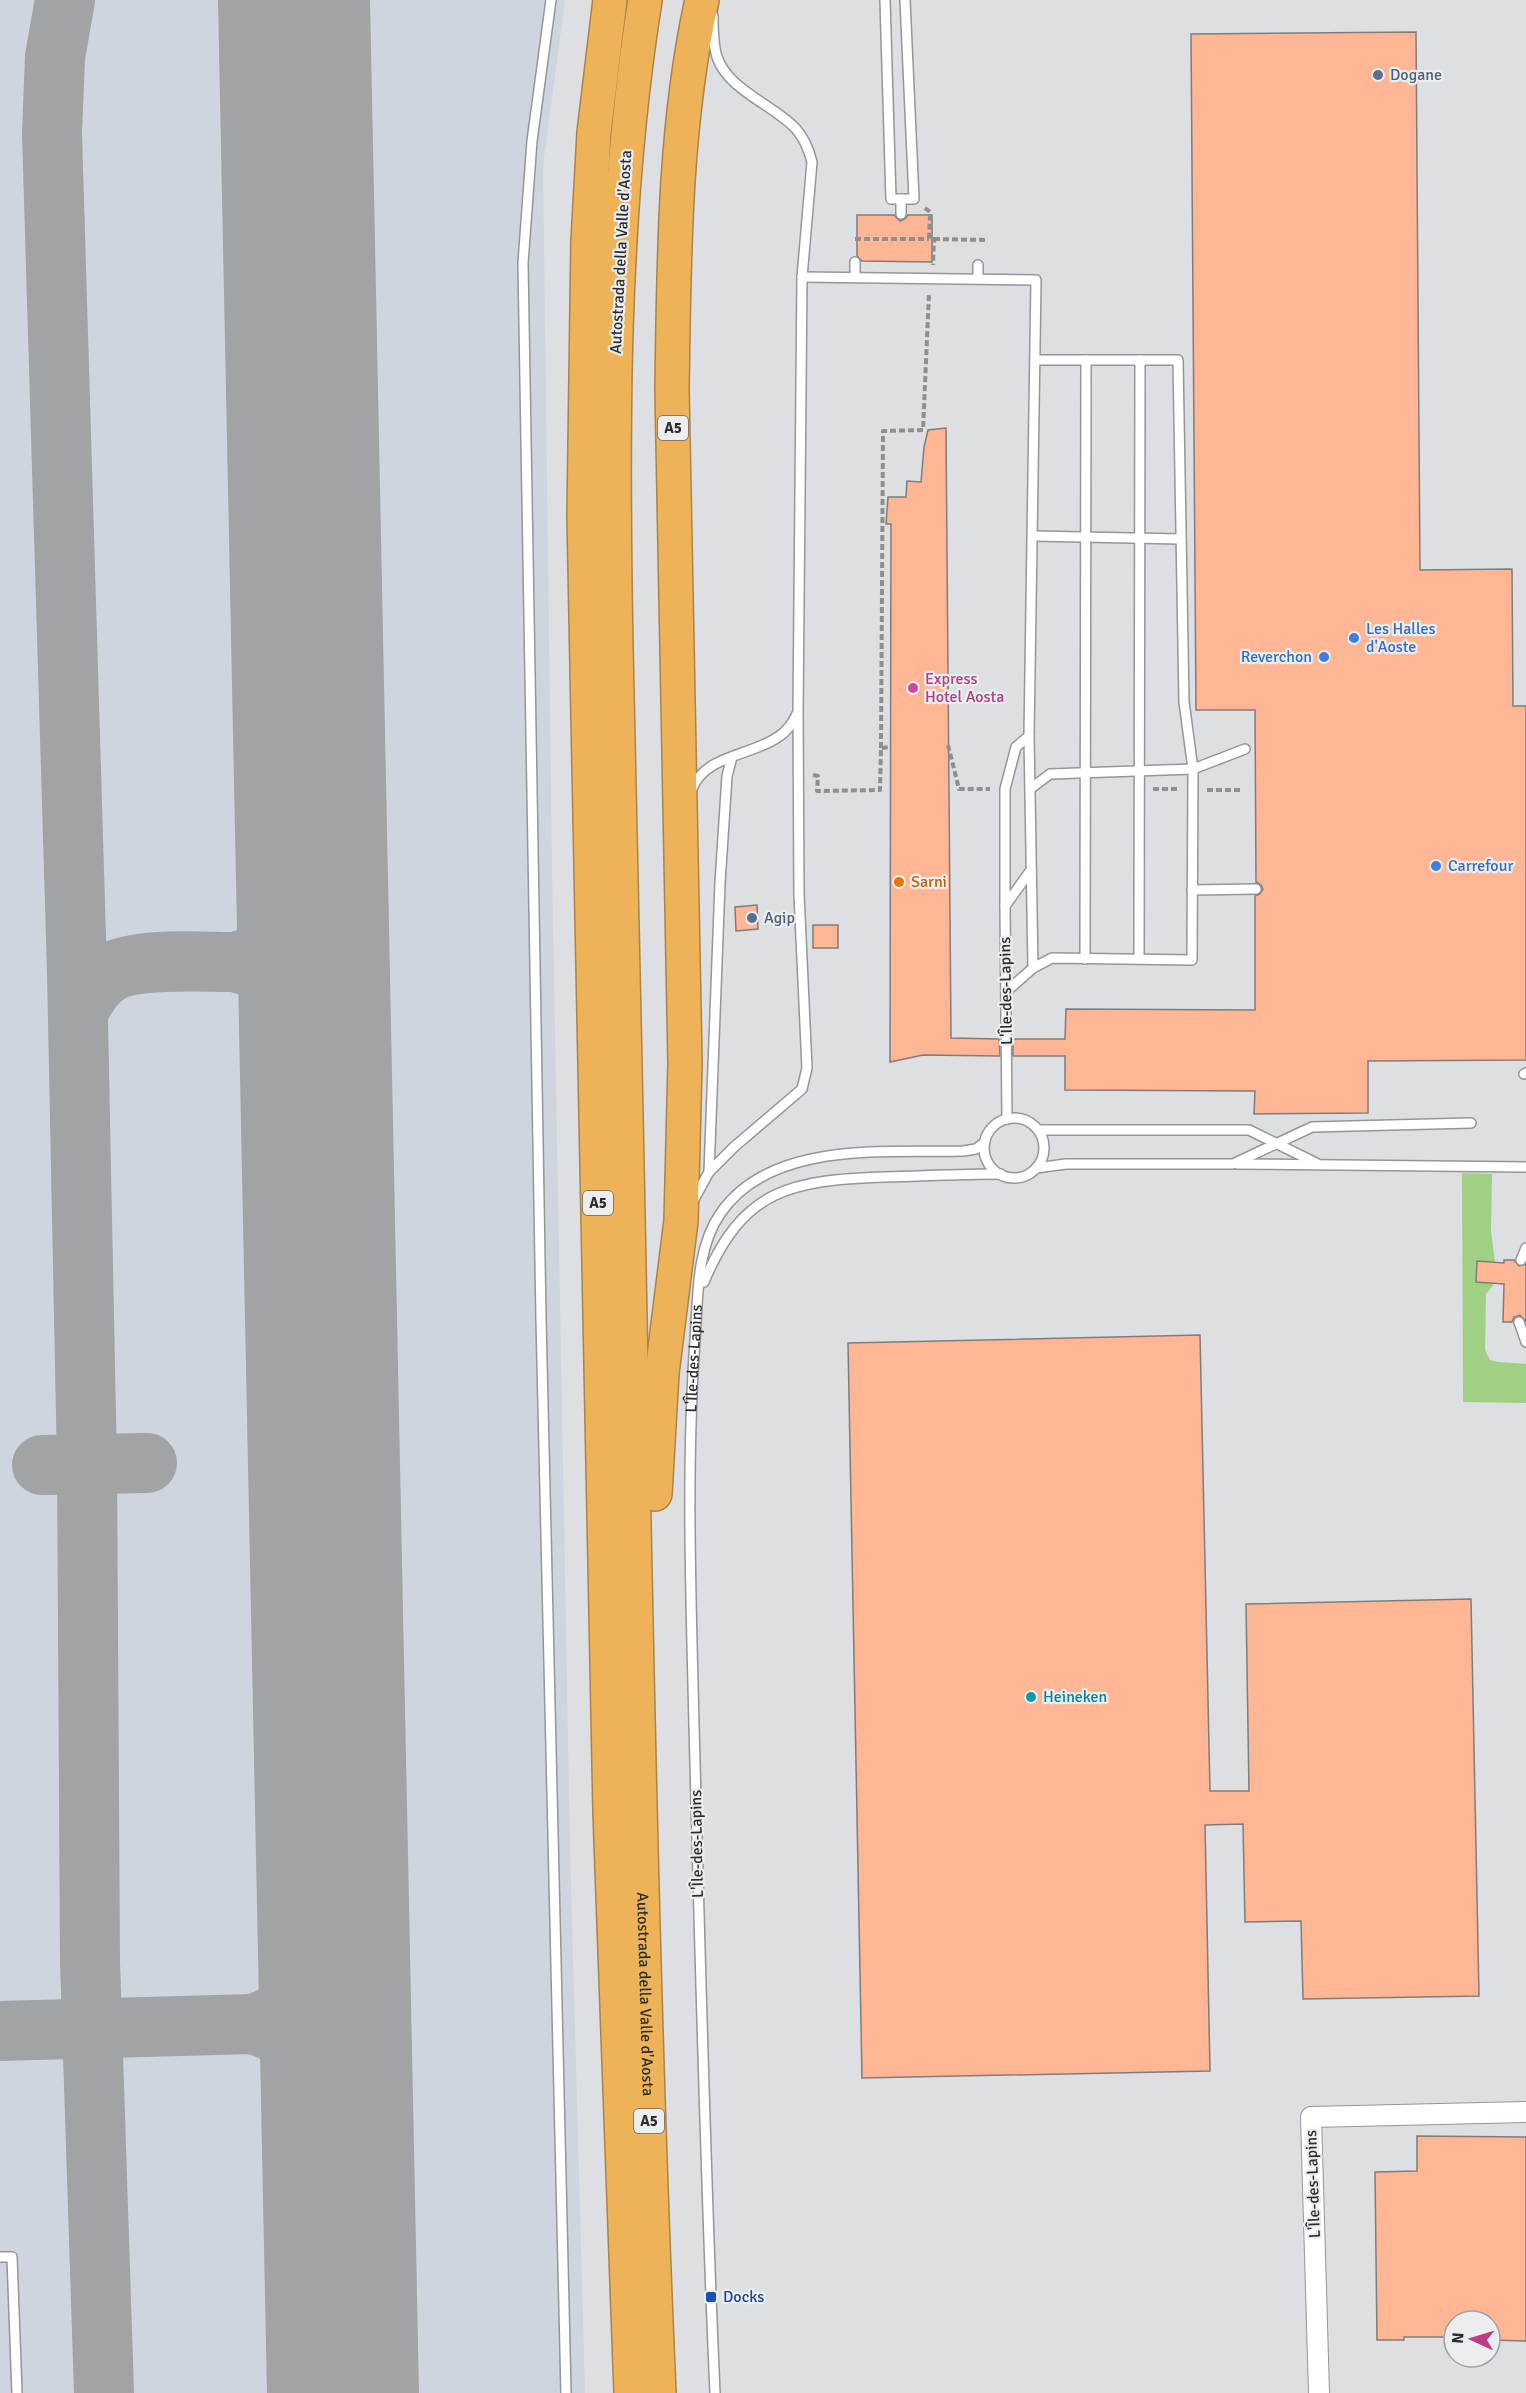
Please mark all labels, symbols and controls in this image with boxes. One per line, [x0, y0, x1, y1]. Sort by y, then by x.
place label: Dogane [1390, 65, 1442, 85]
marker: Dogane [1371, 68, 1385, 82]
street label: Autostrada della Valle d'Aosta [606, 150, 636, 354]
road number: A5 [658, 416, 688, 440]
place label: Les Halles d'Aoste [1366, 619, 1435, 657]
marker: Les Halles d'Aoste [1347, 631, 1361, 645]
place label: Reverchon [1241, 647, 1312, 667]
marker: Reverchon [1317, 650, 1331, 664]
place label: Express Hotel Aosta [925, 669, 1004, 707]
marker: Express Hotel Aosta [906, 681, 920, 695]
place label: Carrefour [1448, 856, 1513, 876]
marker: Carrefour [1429, 859, 1443, 873]
place label: Sarni [911, 872, 947, 892]
marker: Sarni [892, 875, 906, 889]
place label: Agip [764, 908, 795, 928]
marker: Agip [745, 911, 759, 925]
street label: L'Île-des-Lapins [995, 937, 1017, 1045]
road number: A5 [583, 1191, 613, 1215]
street label: L'Île-des-Lapins [681, 1304, 707, 1413]
place label: Heineken [1043, 1687, 1107, 1707]
marker: Heineken [1024, 1690, 1038, 1704]
street label: L'Île-des-Lapins [686, 1790, 708, 1898]
street label: Autostrada della Valle d'Aosta [632, 1892, 658, 2096]
road number: A5 [634, 2109, 664, 2133]
street label: L'Île-des-Lapins [1301, 2130, 1325, 2238]
place label: Docks [723, 2287, 764, 2307]
marker: Docks [704, 2290, 718, 2304]
north arrow [1442, 2309, 1502, 2369]
text: N [1448, 2332, 1468, 2344]

